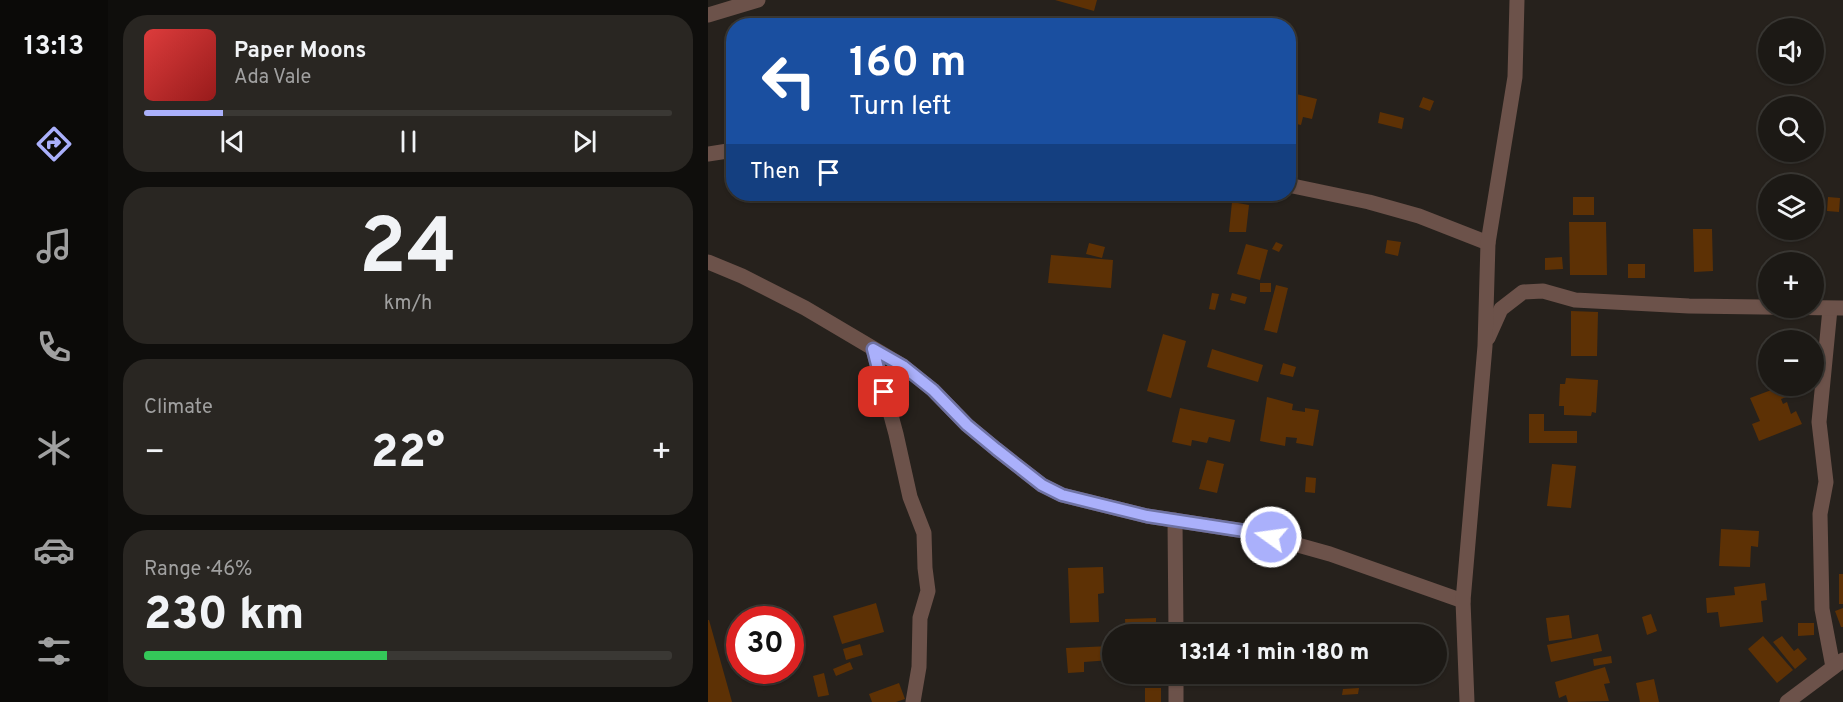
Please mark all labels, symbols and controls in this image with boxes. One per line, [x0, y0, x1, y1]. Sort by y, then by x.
map controls [1758, 18, 1824, 396]
button: sound [1758, 18, 1824, 84]
text: 13:13 [24, 30, 84, 64]
text: Paper Moons [234, 38, 366, 65]
text: 160 m [849, 38, 967, 91]
icon: left [750, 42, 828, 120]
text: Ada Vale [234, 65, 311, 91]
text: Turn left [849, 90, 951, 124]
button: search [1758, 96, 1824, 162]
icon: directions [33, 123, 75, 165]
icon: previous [216, 125, 249, 158]
icon: pause [392, 125, 425, 158]
icon: next [568, 125, 601, 158]
icon: arrive [812, 156, 845, 189]
text: Then [750, 159, 800, 186]
button: layers [1758, 174, 1824, 240]
text: 24 [359, 202, 457, 301]
icon: music [33, 225, 75, 267]
button: + [1758, 252, 1824, 318]
text: km/h [384, 291, 432, 317]
icon: phone [33, 326, 75, 368]
button: − [1758, 330, 1824, 396]
pin [858, 366, 909, 417]
icon: arrive [867, 375, 900, 408]
text: Climate [144, 395, 213, 421]
text: 22° [371, 426, 445, 483]
icon: climate [33, 427, 75, 469]
text: − [144, 433, 165, 475]
text: + [651, 433, 672, 475]
position arrow [1239, 505, 1303, 569]
icon: car [33, 529, 75, 571]
text: Range · 46% [144, 557, 253, 583]
text: 230 km [144, 588, 304, 645]
speed limit sign: 30 [726, 606, 804, 684]
icon: filters [33, 630, 75, 672]
text: 13:14 · 1 min · 180 m [1180, 640, 1369, 667]

